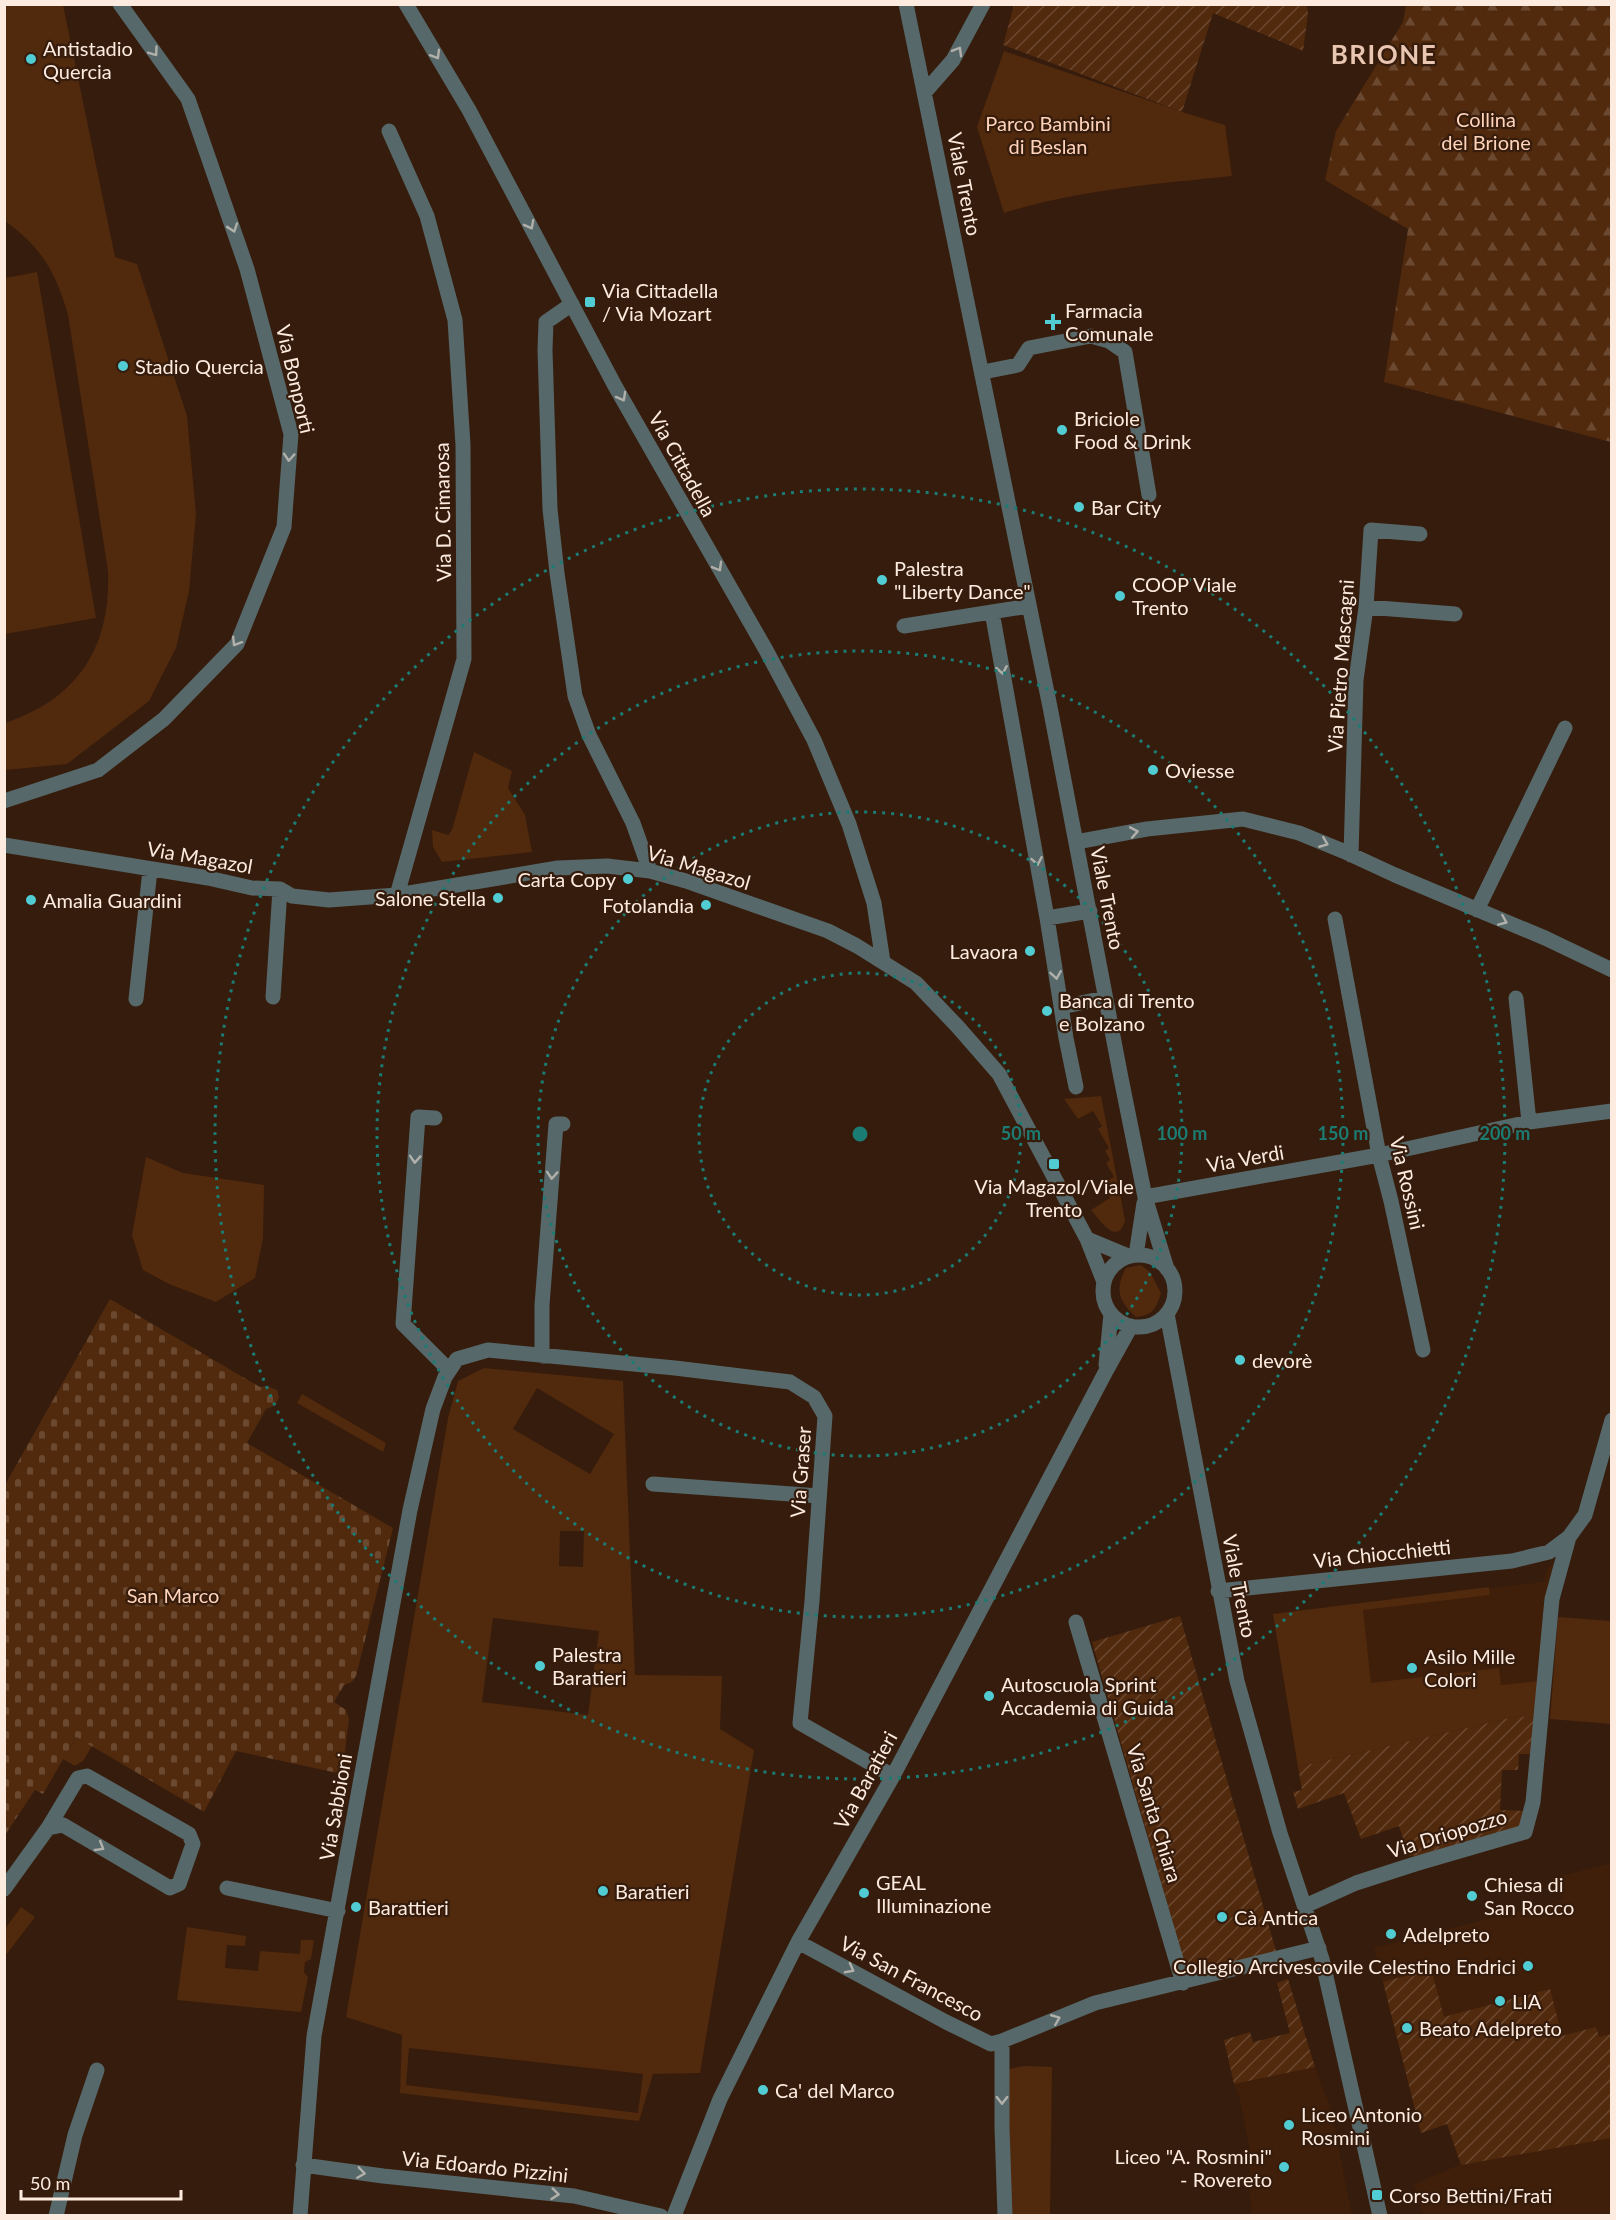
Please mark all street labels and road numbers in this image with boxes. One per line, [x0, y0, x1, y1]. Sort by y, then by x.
street label: Viale Trento [943, 130, 987, 238]
street label: Via Bonporti [272, 322, 320, 436]
street label: Via Cittadella [644, 407, 722, 521]
street label: Via D. Cimarosa [429, 442, 455, 582]
street label: Via Pietro Mascagni [1322, 578, 1358, 754]
street label: Via Magazol [145, 836, 255, 878]
street label: Via Magazol [644, 840, 754, 894]
street label: Viale Trento [1086, 844, 1130, 952]
street label: Via Rossini [1386, 1134, 1430, 1232]
street label: Via Verdi [1204, 1139, 1286, 1177]
street label: Via Graser [785, 1425, 815, 1518]
street label: Viale Trento [1218, 1532, 1262, 1640]
street label: Via Chiocchietti [1312, 1534, 1452, 1572]
street label: Via Baratieri [828, 1727, 902, 1833]
street label: Via Santa Chiara [1123, 1741, 1187, 1885]
street label: Via Sabbioni [314, 1751, 356, 1863]
street label: Via Driopozzo [1384, 1803, 1510, 1863]
street label: Via San Francesco [836, 1930, 988, 2026]
street label: Via Edoardo Pizzini [401, 2145, 569, 2187]

